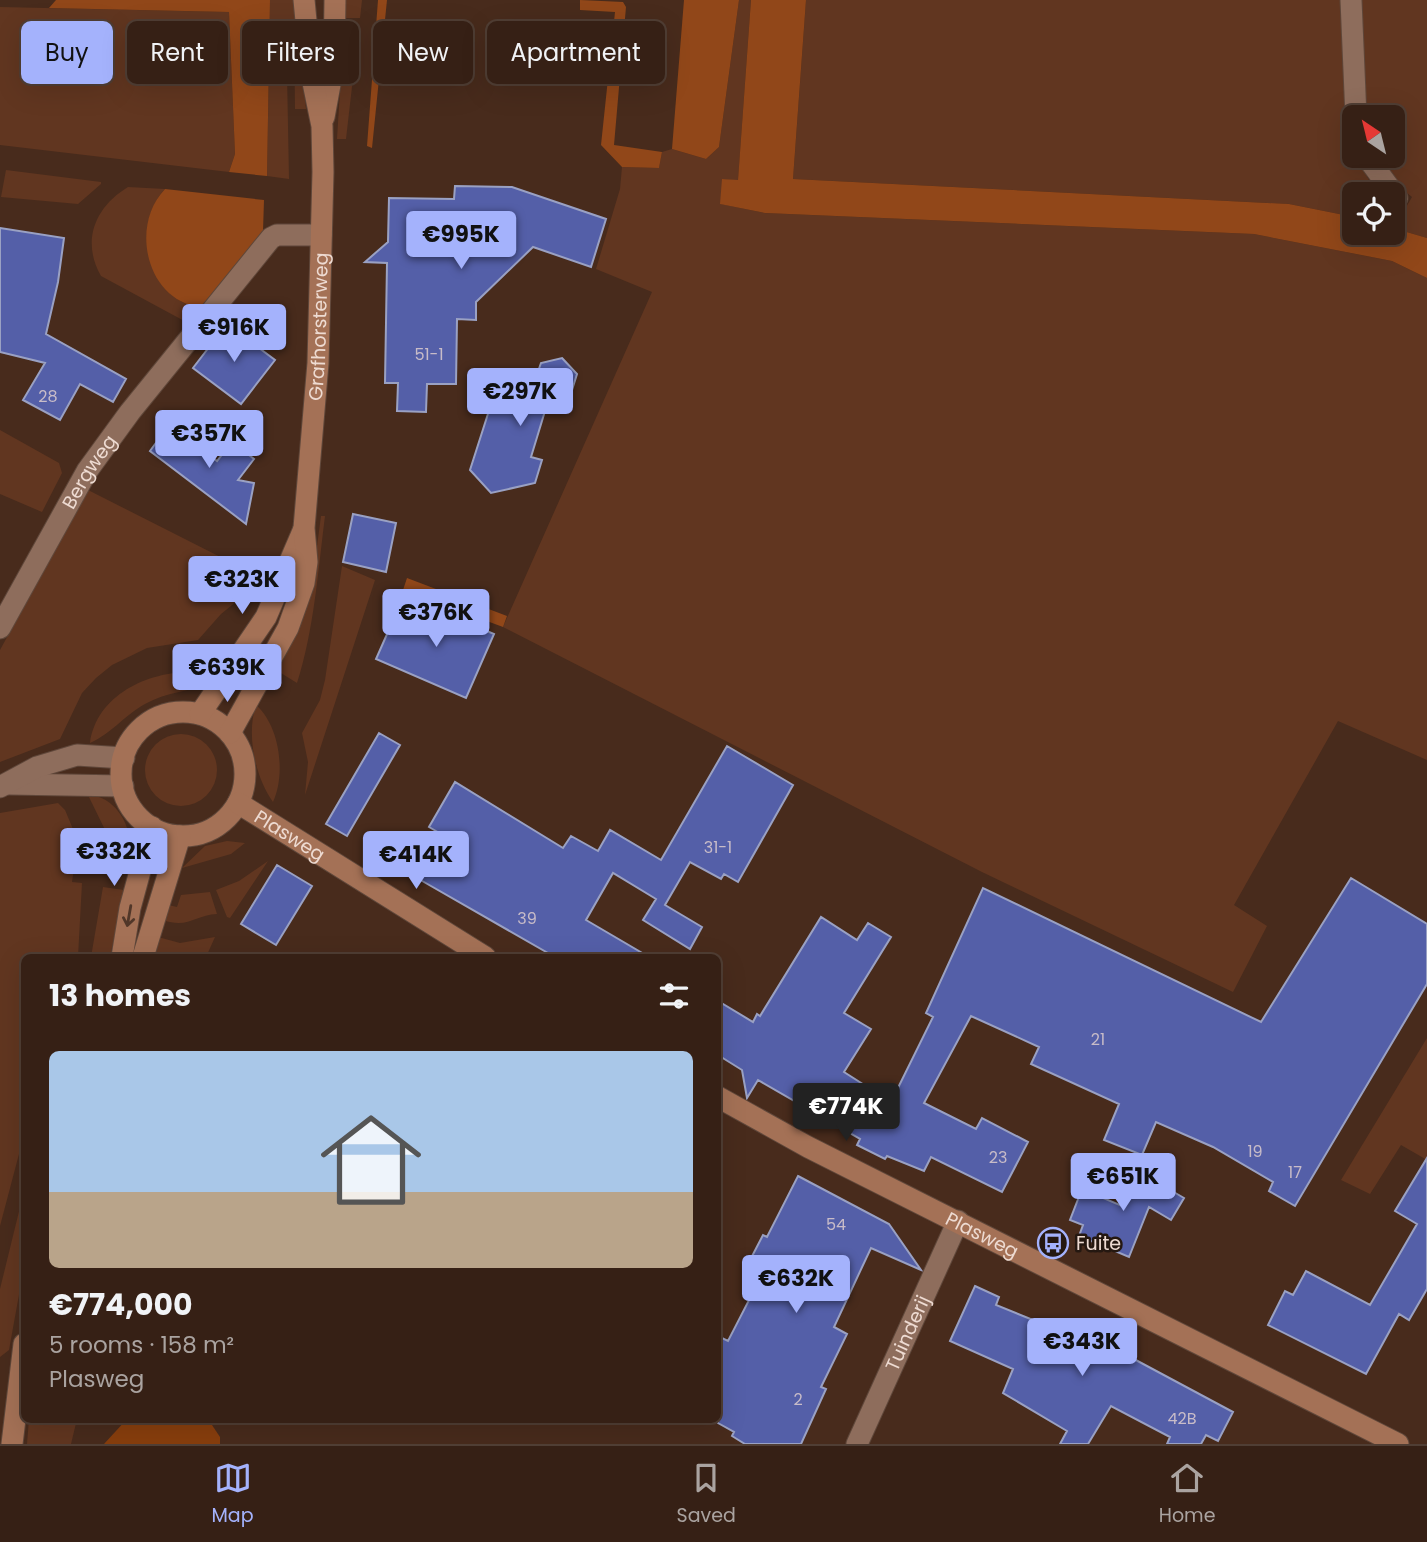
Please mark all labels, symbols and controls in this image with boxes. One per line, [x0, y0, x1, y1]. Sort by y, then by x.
chip: Buy [21, 21, 113, 84]
chip: Rent [127, 21, 228, 84]
chip: Filters [242, 21, 359, 84]
chip: New [373, 21, 473, 84]
chip: Apartment [487, 21, 665, 84]
north arrow [1342, 105, 1405, 168]
map controls [1342, 105, 1405, 245]
button: locate [1342, 182, 1405, 245]
pin: €995K [412, 212, 510, 271]
text: €995K [422, 218, 500, 250]
street label: Grafhorsterweg [302, 252, 335, 402]
pin: €916K [185, 304, 283, 364]
text: €916K [198, 311, 270, 343]
house number: 51-1 [414, 343, 444, 366]
pin: €297K [471, 368, 569, 428]
text: €297K [483, 375, 557, 407]
house number: 28 [38, 385, 58, 408]
pin: €357K [160, 410, 258, 470]
text: €357K [171, 417, 247, 449]
street label: Bergweg [56, 429, 123, 514]
pin: €323K [193, 556, 291, 616]
text: €323K [204, 563, 280, 595]
pin: €376K [387, 590, 485, 649]
text: €376K [398, 596, 474, 628]
pin: €639K [178, 644, 276, 704]
text: €639K [188, 651, 266, 683]
street label: Plasweg [249, 803, 330, 868]
pin: €332K [65, 828, 163, 888]
pin: €414K [367, 832, 465, 891]
text: €332K [76, 835, 152, 867]
house number: 31-1 [704, 836, 732, 859]
text: €414K [379, 838, 453, 870]
one-way arrow [122, 904, 135, 927]
house number: 39 [517, 907, 537, 930]
text: 13 homes [49, 974, 191, 1017]
icon: filters [655, 977, 693, 1015]
house number: 21 [1091, 1028, 1105, 1051]
pin: €774K [797, 1084, 895, 1143]
text: €774K [809, 1090, 883, 1122]
icon: home [308, 1097, 434, 1223]
house number: 19 [1247, 1140, 1263, 1163]
house number: 23 [989, 1146, 1007, 1169]
pin: €651K [1074, 1154, 1172, 1213]
text: €651K [1087, 1160, 1159, 1192]
house number: 17 [1288, 1161, 1302, 1184]
street label: Plasweg [941, 1205, 1023, 1265]
house number: 54 [826, 1213, 846, 1236]
bus stop icon: Fuite [1036, 1226, 1070, 1260]
place label: Fuite [1076, 1230, 1121, 1257]
pin: €632K [747, 1256, 845, 1315]
text: €632K [758, 1262, 834, 1294]
text: €774,000 [49, 1283, 193, 1326]
street label: Tuinderij [879, 1291, 937, 1375]
pin: €343K [1033, 1318, 1131, 1378]
text: €343K [1043, 1325, 1121, 1357]
text: 5 rooms · 158 m² [49, 1329, 234, 1361]
text: Plasweg [49, 1363, 144, 1395]
house number: 2 [793, 1388, 803, 1411]
house number: 42B [1167, 1407, 1197, 1430]
tab: Map [211, 1459, 254, 1530]
tab: Saved [677, 1459, 736, 1530]
tab: Home [1159, 1459, 1215, 1530]

